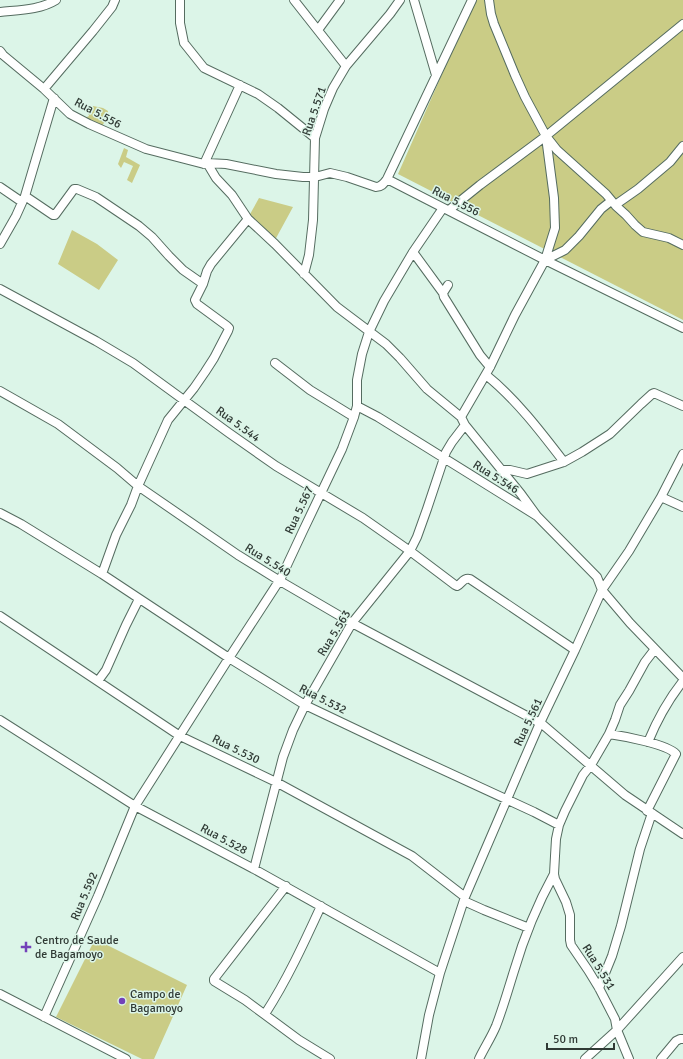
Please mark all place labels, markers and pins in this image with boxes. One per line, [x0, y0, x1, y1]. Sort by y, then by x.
place label: Centro de Saude de Bagamoyo [35, 933, 119, 962]
marker: Centro de Saude de Bagamoyo [20, 941, 32, 953]
place label: Campo de Bagamoyo [130, 987, 183, 1016]
marker: Campo de Bagamoyo [117, 996, 127, 1006]

